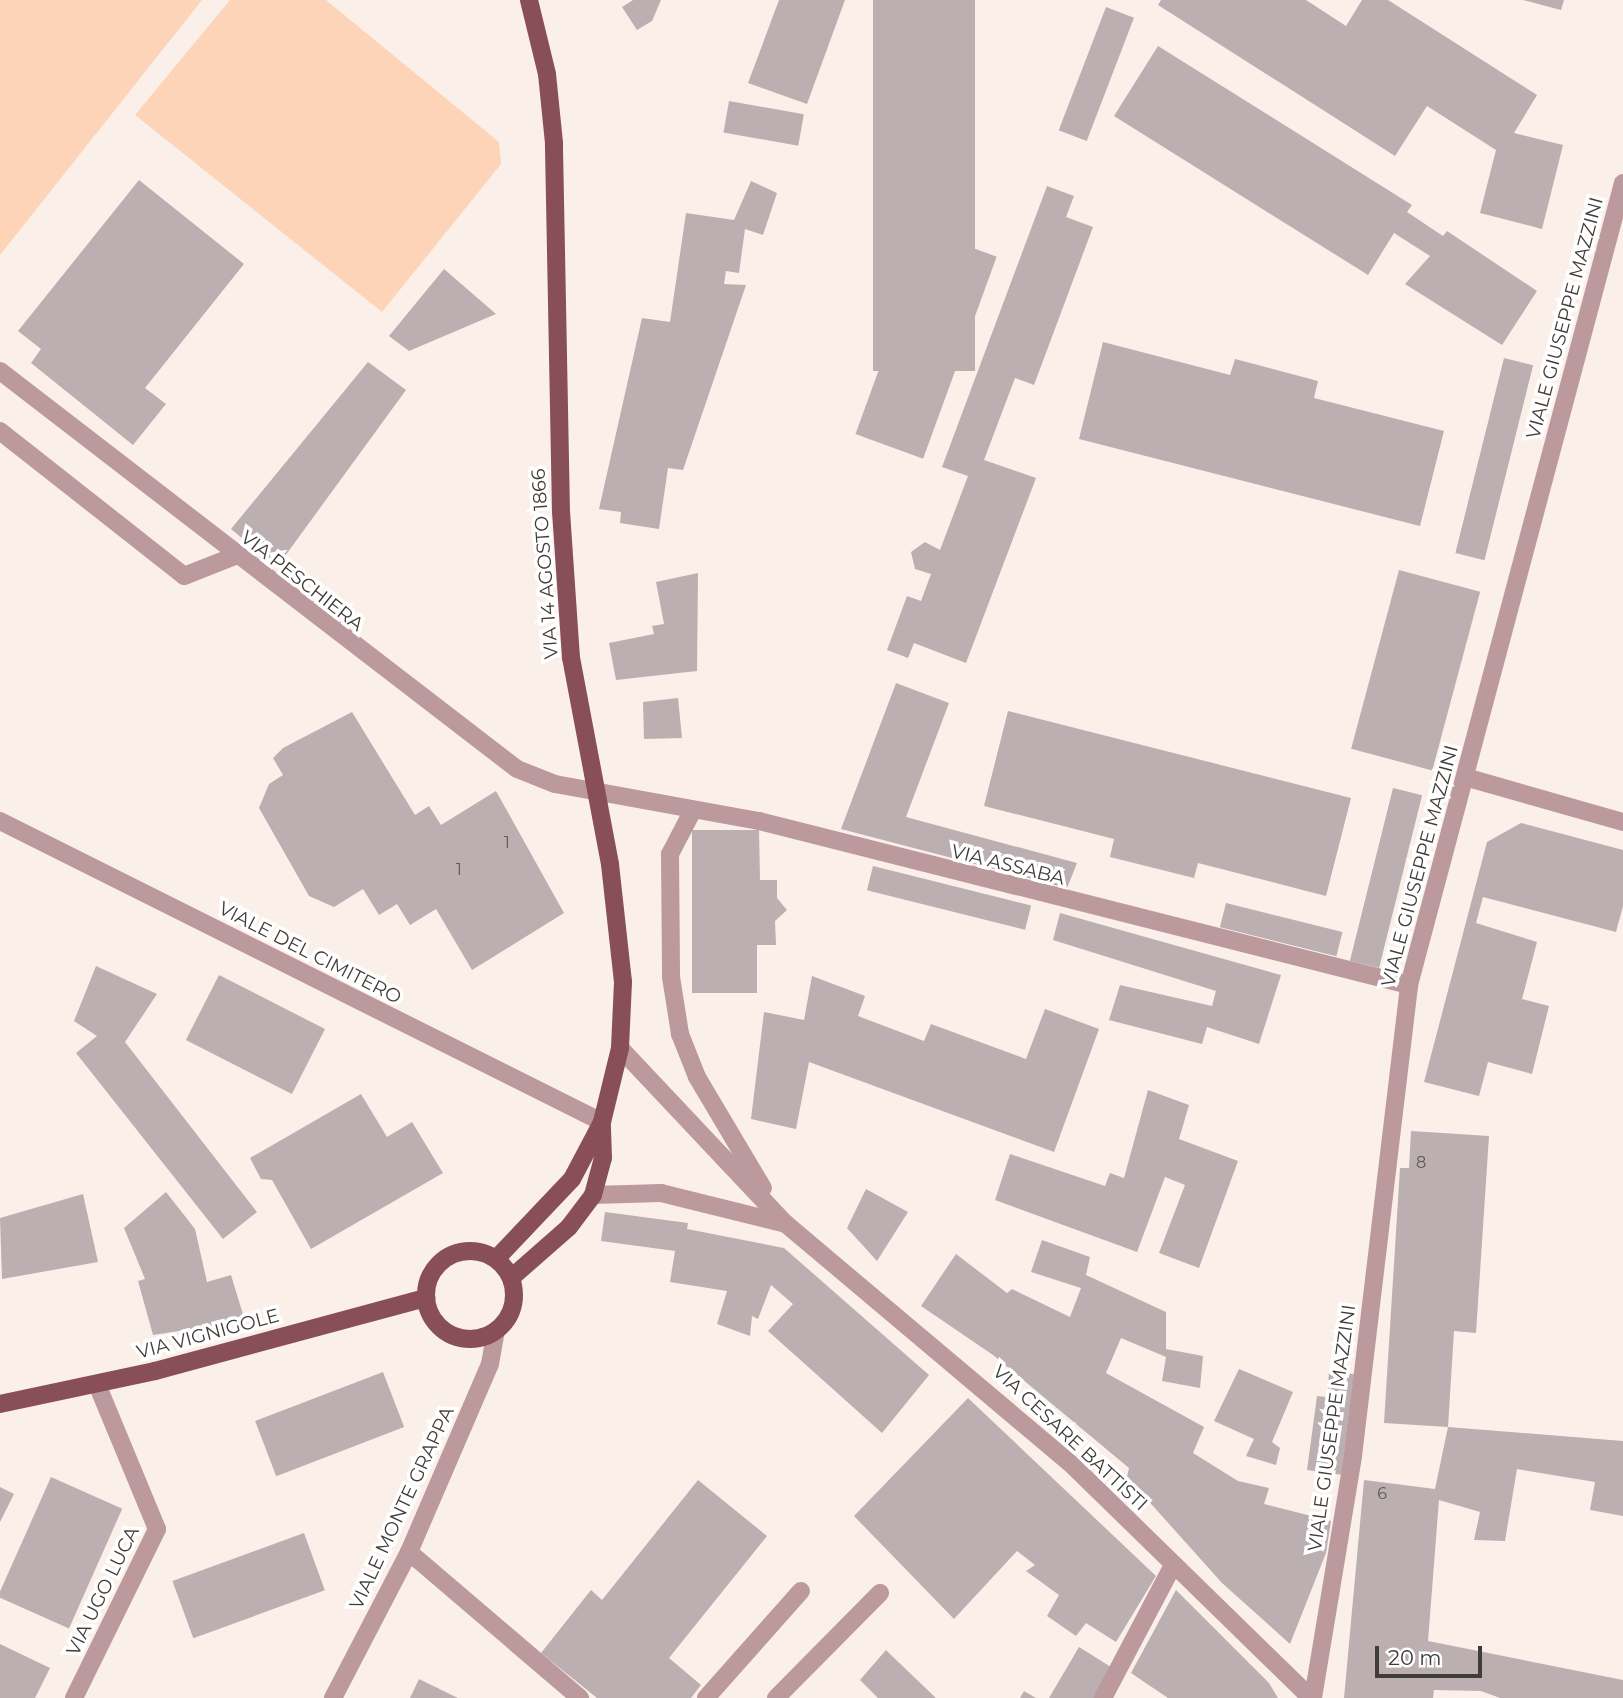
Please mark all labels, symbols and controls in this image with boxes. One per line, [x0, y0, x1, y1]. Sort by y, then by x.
street label: VIALE GIUSEPPE MAZZINI [1522, 195, 1608, 441]
street label: VIA 14 AGOSTO 1866 [527, 468, 563, 660]
street label: VIA PESCHIERA [236, 526, 368, 636]
street label: VIALE GIUSEPPE MAZZINI [1377, 743, 1463, 989]
house number: 1 [504, 833, 510, 853]
street label: VIA ASSABA [949, 840, 1067, 890]
house number: 1 [456, 860, 462, 880]
street label: VIALE DEL CIMITERO [215, 897, 405, 1009]
house number: 8 [1416, 1153, 1426, 1173]
street label: VIALE GIUSEPPE MAZZINI [1303, 1303, 1361, 1553]
street label: VIA VIGNIGOLE [134, 1304, 282, 1364]
street label: VIA CESARE BATTISTI [988, 1360, 1152, 1516]
street label: VIALE MONTE GRAPPA [345, 1403, 459, 1613]
house number: 6 [1377, 1484, 1387, 1504]
street label: VIA UGO LUCA [62, 1523, 144, 1659]
scale bar [1378, 1632, 1485, 1676]
text: 20 m [1388, 1645, 1442, 1670]

